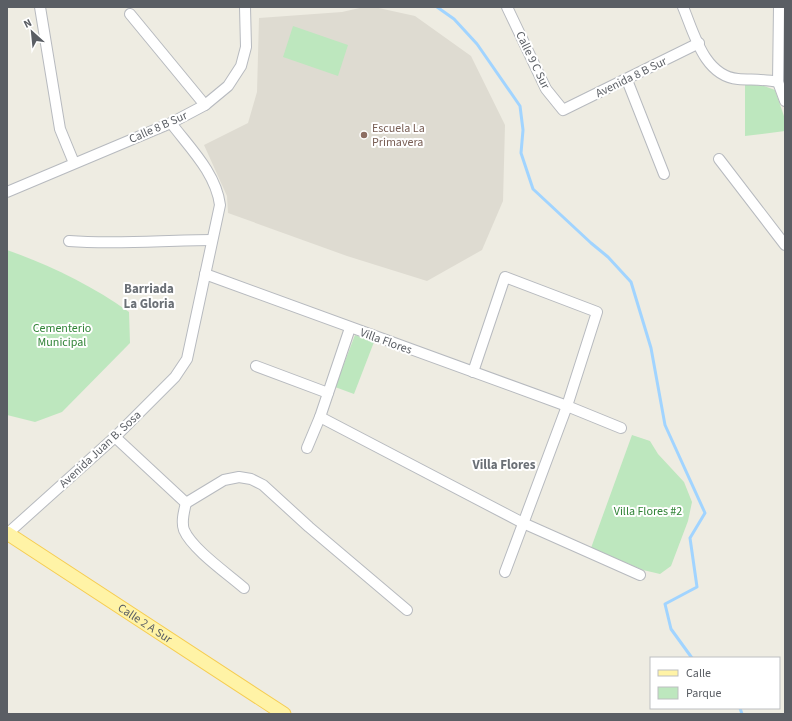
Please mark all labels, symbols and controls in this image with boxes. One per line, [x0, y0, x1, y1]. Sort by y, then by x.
north arrow [12, 12, 52, 52]
text: N [21, 15, 34, 32]
street label: Calle 9 C Sur [511, 29, 554, 93]
street label: Avenida 8 B Sur [593, 52, 671, 102]
street label: Calle 8 B Sur [126, 107, 191, 148]
place label: Escuela La Primavera [372, 120, 425, 151]
marker: Escuela La Primavera [359, 130, 369, 140]
district label: Barriada La Gloria [123, 280, 175, 313]
park label: Cementerio Municipal [33, 320, 91, 351]
street label: Villa Flores [357, 324, 414, 359]
street label: Avenida Juan B. Sosa [56, 407, 145, 492]
district label: Villa Flores [472, 456, 536, 474]
park label: Villa Flores #2 [614, 503, 682, 520]
street label: Calle 2 A Sur [114, 600, 176, 648]
legend [650, 657, 780, 709]
text: Calle [686, 665, 711, 682]
text: Parque [686, 685, 722, 702]

